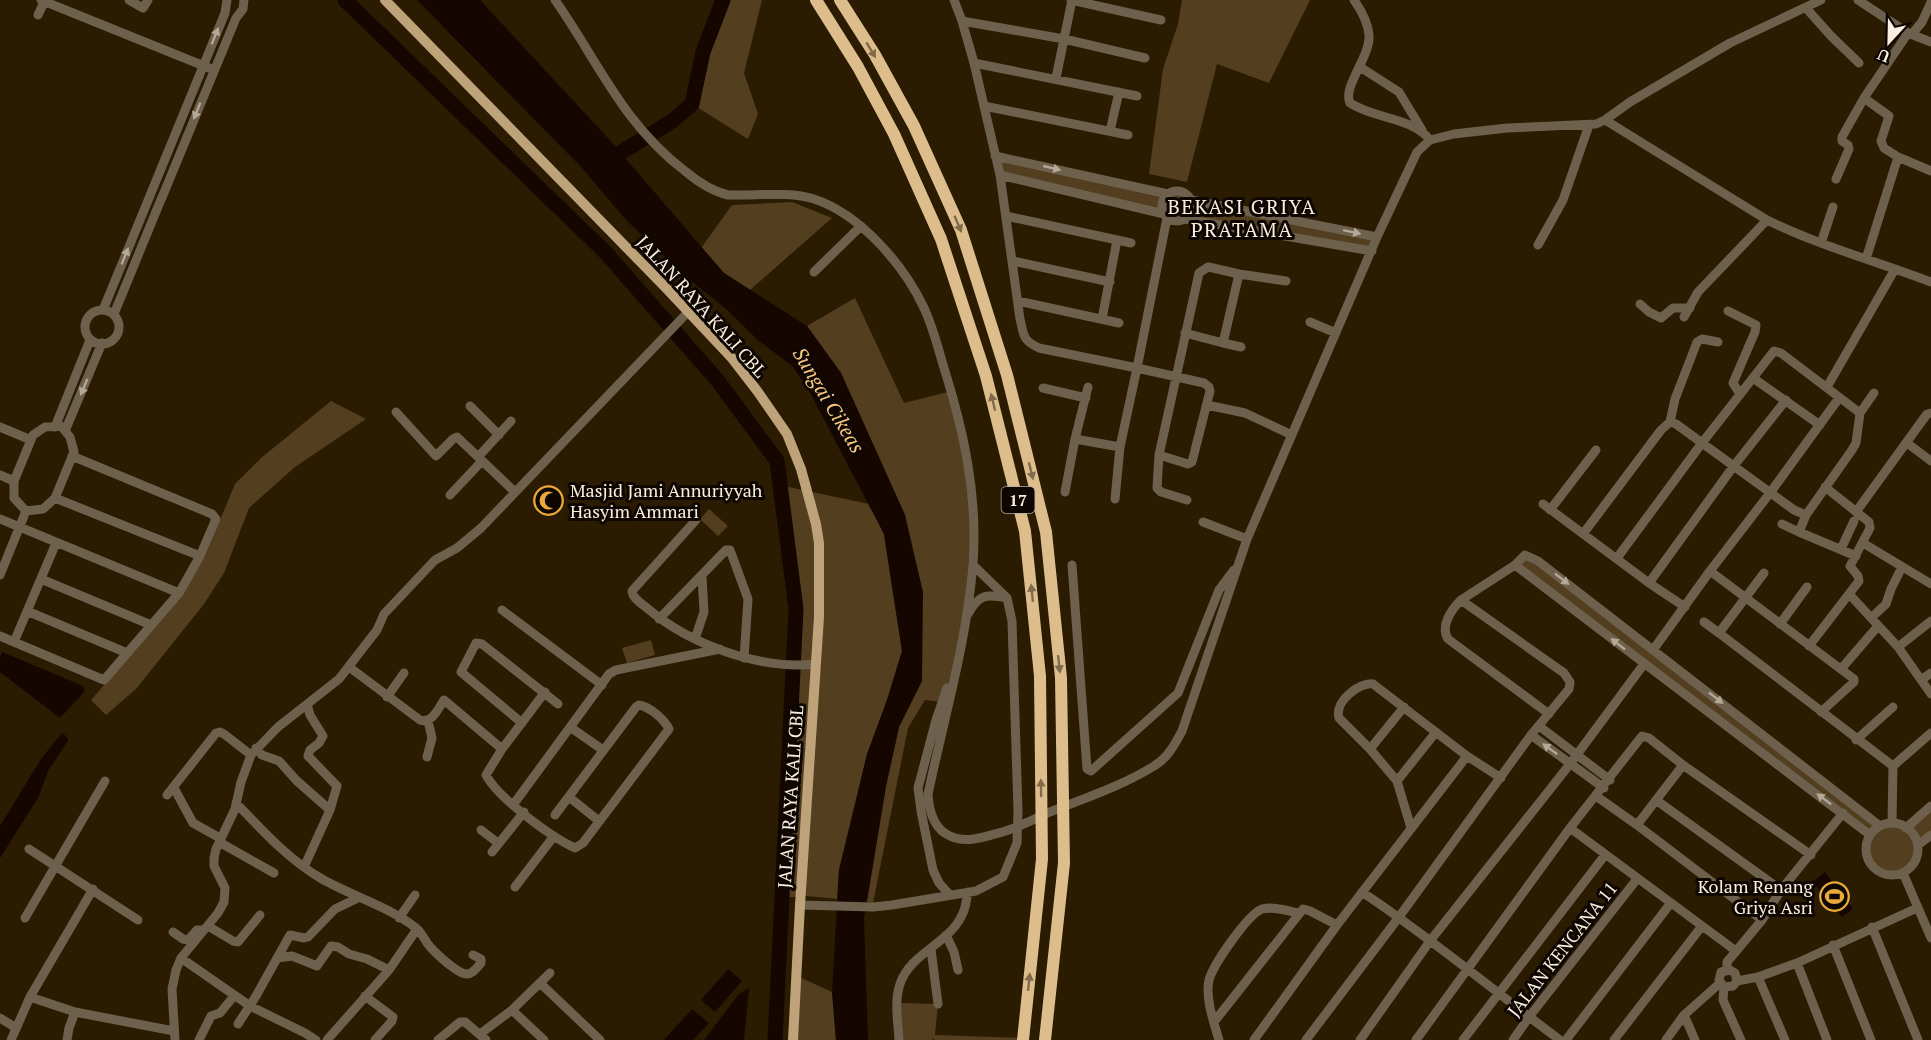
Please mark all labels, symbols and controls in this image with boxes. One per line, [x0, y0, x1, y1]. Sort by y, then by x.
north arrow [1859, 12, 1919, 72]
one-way arrow [210, 27, 220, 45]
one-way arrow [866, 42, 877, 58]
text: U [1873, 43, 1893, 68]
one-way arrow [192, 102, 201, 120]
one-way arrow [1043, 164, 1061, 174]
district label: BEKASI GRIYA PRATAMA [1168, 193, 1316, 243]
one-way arrow [954, 215, 963, 233]
one-way arrow [1342, 227, 1361, 237]
street label: JALAN RAYA KALI CBL [632, 230, 772, 382]
one-way arrow [120, 246, 130, 264]
water label: Sungai Cikeas [787, 342, 871, 458]
one-way arrow [79, 379, 89, 397]
one-way arrow [988, 393, 997, 411]
one-way arrow [1027, 462, 1037, 480]
place label: Masjid Jami Annuriyyah Hasyim Ammari [570, 478, 763, 523]
mosque icon: Masjid Jami Annuriyyah Hasyim Ammari [533, 484, 565, 516]
road number: 17 [1002, 487, 1034, 513]
one-way arrow [1553, 573, 1569, 585]
one-way arrow [1027, 583, 1037, 602]
one-way arrow [1610, 638, 1626, 650]
one-way arrow [1054, 654, 1064, 673]
one-way arrow [1708, 692, 1724, 705]
street label: JALAN RAYA KALI CBL [772, 705, 808, 889]
one-way arrow [1543, 744, 1558, 756]
one-way arrow [1036, 778, 1046, 797]
one-way arrow [1817, 793, 1833, 805]
place label: Kolam Renang Griya Asri [1698, 874, 1814, 919]
street label: JALAN KENCANA 11 [1502, 876, 1622, 1022]
sports icon: Kolam Renang Griya Asri [1818, 880, 1850, 912]
one-way arrow [1024, 972, 1034, 991]

